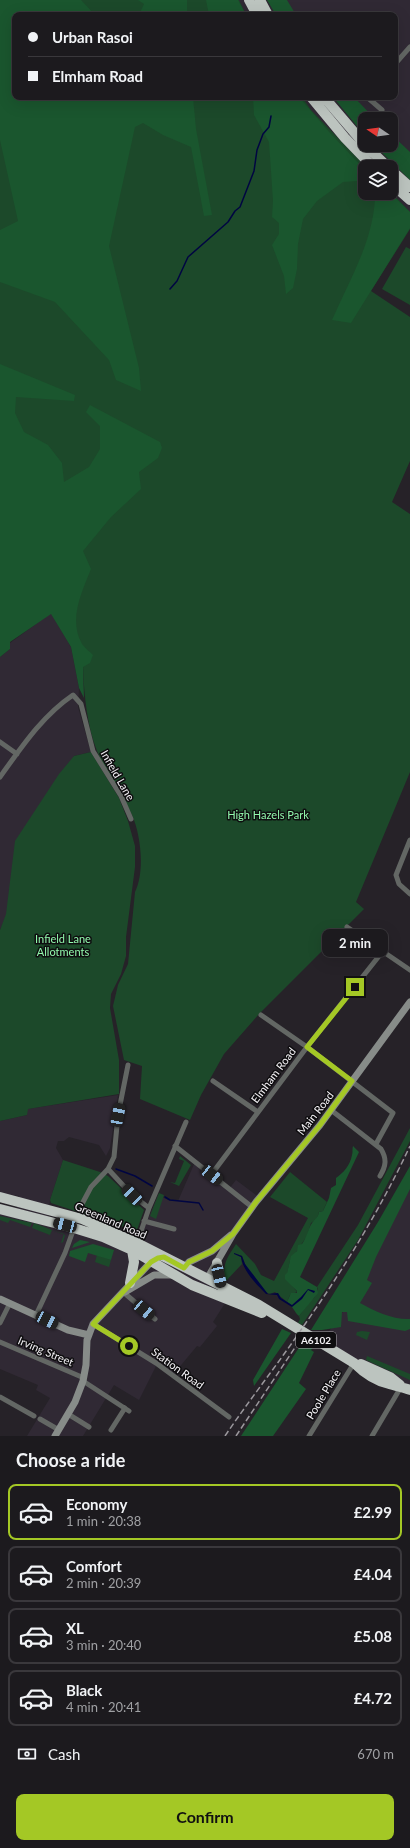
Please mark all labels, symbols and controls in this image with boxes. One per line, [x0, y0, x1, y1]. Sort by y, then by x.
text: Urban Rasoi [52, 28, 133, 46]
text: Elmham Road [52, 67, 143, 85]
north arrow [358, 112, 398, 152]
map controls [358, 112, 398, 200]
button: layers [358, 160, 398, 200]
street label: Infield Lane [98, 748, 138, 803]
park label: High Hazels Park [227, 808, 309, 821]
callout: 2 min [322, 929, 388, 957]
park label: Infield Lane Allotments [35, 932, 91, 958]
text: 2 min [339, 935, 371, 951]
route end [346, 978, 364, 996]
street label: Elmham Road [248, 1045, 298, 1105]
street label: Main Road [294, 1089, 336, 1137]
car [110, 1102, 126, 1128]
car [199, 1163, 225, 1187]
car [119, 1182, 145, 1208]
street label: Greenland Road [73, 1199, 149, 1241]
car [52, 1216, 78, 1234]
car [210, 1263, 228, 1289]
car [131, 1298, 157, 1322]
car [34, 1309, 60, 1331]
road number: A6102 [296, 1332, 336, 1348]
street label: Irving Street [16, 1333, 76, 1369]
route start [120, 1337, 138, 1355]
street label: Station Road [149, 1345, 207, 1391]
street label: Poole Place [303, 1367, 343, 1421]
text: Choose a ride [16, 1449, 125, 1471]
icon: car [18, 1494, 54, 1530]
text: Economy [66, 1495, 127, 1513]
text: £2.99 [354, 1503, 392, 1521]
text: 1 min · 20:38 [66, 1513, 141, 1529]
icon: car [18, 1556, 54, 1592]
text: Comfort [66, 1557, 122, 1575]
text: £4.04 [354, 1565, 392, 1583]
text: 2 min · 20:39 [66, 1575, 141, 1591]
icon: car [18, 1618, 54, 1654]
text: XL [66, 1619, 84, 1637]
text: £5.08 [354, 1627, 392, 1645]
text: 3 min · 20:40 [66, 1637, 141, 1653]
icon: car [18, 1680, 54, 1716]
text: Black [66, 1681, 102, 1699]
text: £4.72 [354, 1689, 392, 1707]
text: 4 min · 20:41 [66, 1699, 141, 1715]
icon: cash [16, 1743, 38, 1765]
text: Cash [48, 1745, 80, 1763]
text: 670 m [357, 1746, 394, 1762]
button: Confirm [16, 1794, 394, 1840]

